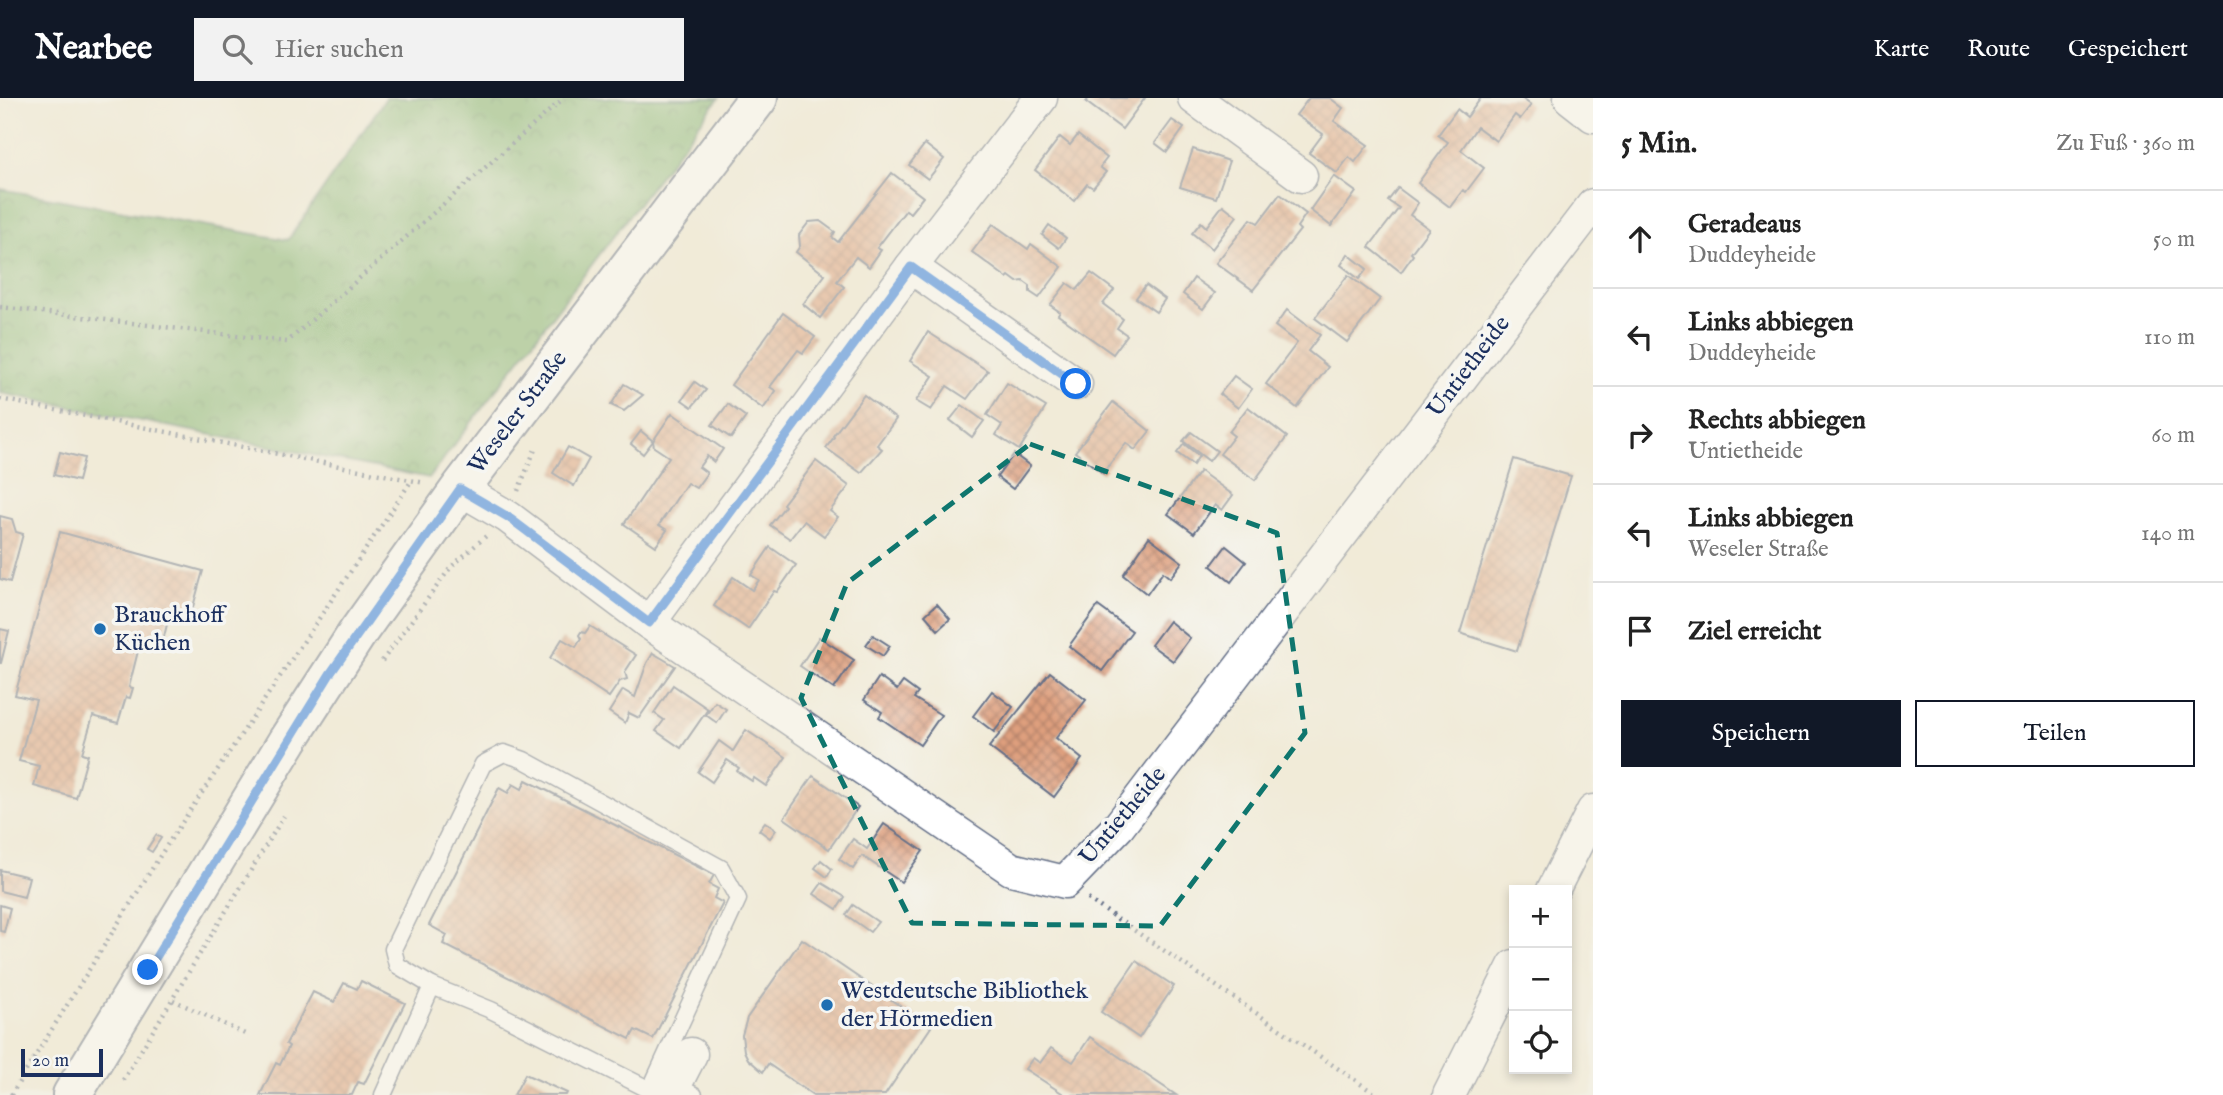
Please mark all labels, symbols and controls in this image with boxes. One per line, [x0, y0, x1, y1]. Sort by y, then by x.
search box [194, 18, 684, 81]
text: Nearbee [35, 28, 152, 70]
icon: search [218, 30, 256, 68]
text: Hier suchen [274, 33, 404, 66]
text: Karte [1874, 34, 1929, 65]
text: Route [1967, 34, 2030, 65]
text: Gespeichert [2068, 34, 2188, 65]
text: 5 Min. [1621, 125, 1697, 163]
text: Zu Fuß · 360 m [2056, 129, 2195, 158]
text: Geradeaus [1688, 208, 1801, 241]
icon: ahead [1621, 220, 1659, 258]
text: 50 m [2153, 225, 2195, 254]
text: Duddeyheide [1688, 241, 1816, 270]
text: Links abbiegen [1688, 306, 1854, 339]
street label: Untietheide [1420, 310, 1518, 424]
icon: left [1621, 318, 1659, 356]
text: 110 m [2144, 323, 2195, 352]
text: Duddeyheide [1688, 339, 1816, 368]
street label: Weseler Straße [461, 345, 575, 481]
route start [1060, 368, 1091, 399]
text: Rechts abbiegen [1688, 404, 1866, 437]
icon: right [1621, 416, 1659, 454]
text: 60 m [2151, 421, 2195, 450]
text: Untietheide [1688, 437, 1803, 466]
text: Links abbiegen [1688, 502, 1854, 535]
icon: left [1621, 514, 1659, 552]
text: 140 m [2141, 519, 2195, 548]
text: Weseler Straße [1688, 535, 1829, 564]
place label: Brauckhoff Küchen [114, 600, 227, 659]
icon: arrive [1621, 612, 1659, 650]
text: Ziel erreicht [1688, 615, 1821, 648]
marker: Brauckhoff Küchen [92, 621, 108, 637]
button: Speichern [1621, 700, 1901, 767]
button: Teilen [1915, 700, 2195, 767]
street label: Untietheide [1073, 760, 1173, 872]
map controls [1509, 885, 1572, 1074]
button: + [1509, 885, 1572, 948]
button: − [1509, 948, 1572, 1011]
route end [132, 954, 163, 985]
place label: Westdeutsche Bibliothek der Hörmedien [841, 976, 1088, 1035]
marker: Westdeutsche Bibliothek der Hörmedien [819, 997, 835, 1013]
button: locate [1509, 1011, 1572, 1074]
scale bar [21, 1046, 103, 1078]
text: 20 m [32, 1049, 69, 1073]

